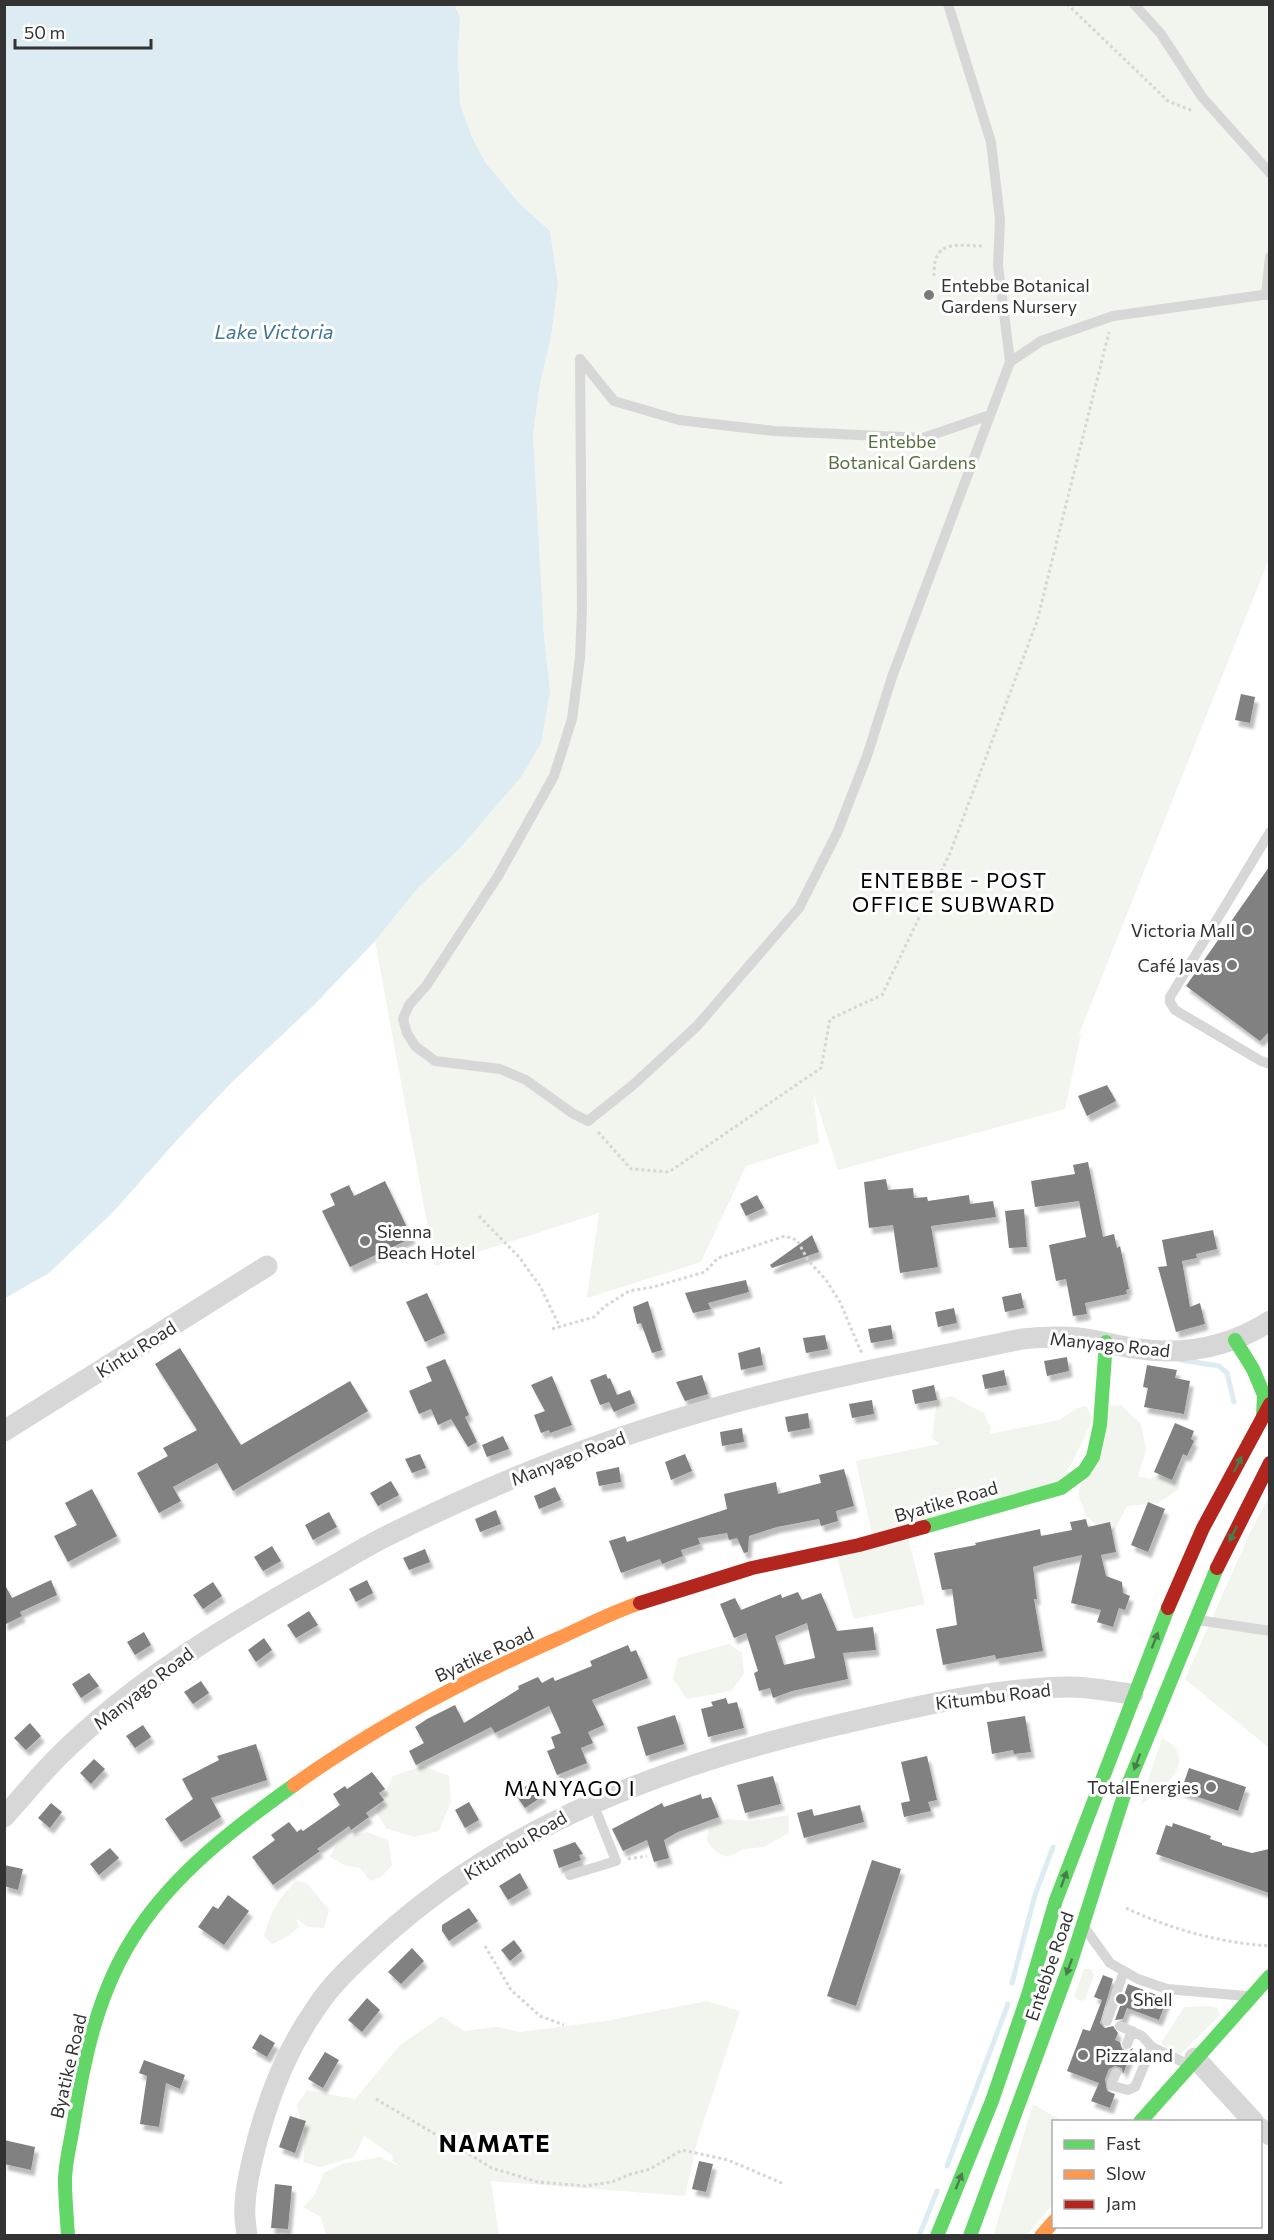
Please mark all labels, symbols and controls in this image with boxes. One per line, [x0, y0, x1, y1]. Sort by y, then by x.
scale bar [15, 12, 152, 50]
text: 50 m [24, 21, 65, 43]
place label: Entebbe Botanical Gardens Nursery [941, 274, 1090, 317]
marker: Entebbe Botanical Gardens Nursery [922, 288, 936, 302]
water label: Lake Victoria [214, 319, 334, 343]
park label: Entebbe Botanical Gardens [828, 430, 976, 473]
district label: ENTEBBE - POST OFFICE SUBWARD [852, 867, 1056, 916]
place label: Victoria Mall [1131, 919, 1235, 941]
marker: Victoria Mall [1240, 923, 1254, 937]
place label: Café Javas [1138, 954, 1220, 976]
marker: Café Javas [1225, 958, 1239, 972]
place label: Sienna Beach Hotel [377, 1220, 476, 1263]
marker: Sienna Beach Hotel [358, 1234, 372, 1248]
street label: Kintu Road [92, 1316, 180, 1382]
street label: Manyago Road [1049, 1327, 1171, 1361]
street label: Manyago Road [508, 1426, 628, 1490]
one-way arrow [1233, 1455, 1243, 1472]
street label: Byatike Road [892, 1476, 1000, 1526]
one-way arrow [1229, 1526, 1238, 1543]
street label: Byatike Road [431, 1622, 537, 1686]
one-way arrow [1151, 1631, 1160, 1649]
street label: Manyago Road [89, 1642, 197, 1734]
street label: Kitumbu Road [934, 1678, 1052, 1714]
one-way arrow [1132, 1753, 1141, 1771]
district label: MANYAGO I [504, 1775, 636, 1800]
place label: TotalEnergies [1087, 1776, 1199, 1798]
marker: TotalEnergies [1204, 1780, 1218, 1794]
street label: Kitumbu Road [460, 1806, 570, 1884]
one-way arrow [1060, 1870, 1069, 1888]
street label: Entebbe Road [1020, 1909, 1078, 2023]
one-way arrow [1063, 1958, 1073, 1976]
place label: Shell [1133, 1988, 1173, 2010]
marker: Shell [1114, 1992, 1128, 2006]
street label: Byatike Road [45, 2012, 91, 2120]
place label: Pizzaland [1095, 2044, 1173, 2066]
marker: Pizzaland [1076, 2048, 1090, 2062]
legend [1052, 2120, 1262, 2228]
district label: NAMATE [439, 2128, 551, 2157]
text: Fast [1106, 2132, 1141, 2154]
text: Slow [1106, 2162, 1146, 2184]
one-way arrow [954, 2172, 964, 2190]
text: Jam [1106, 2192, 1136, 2214]

